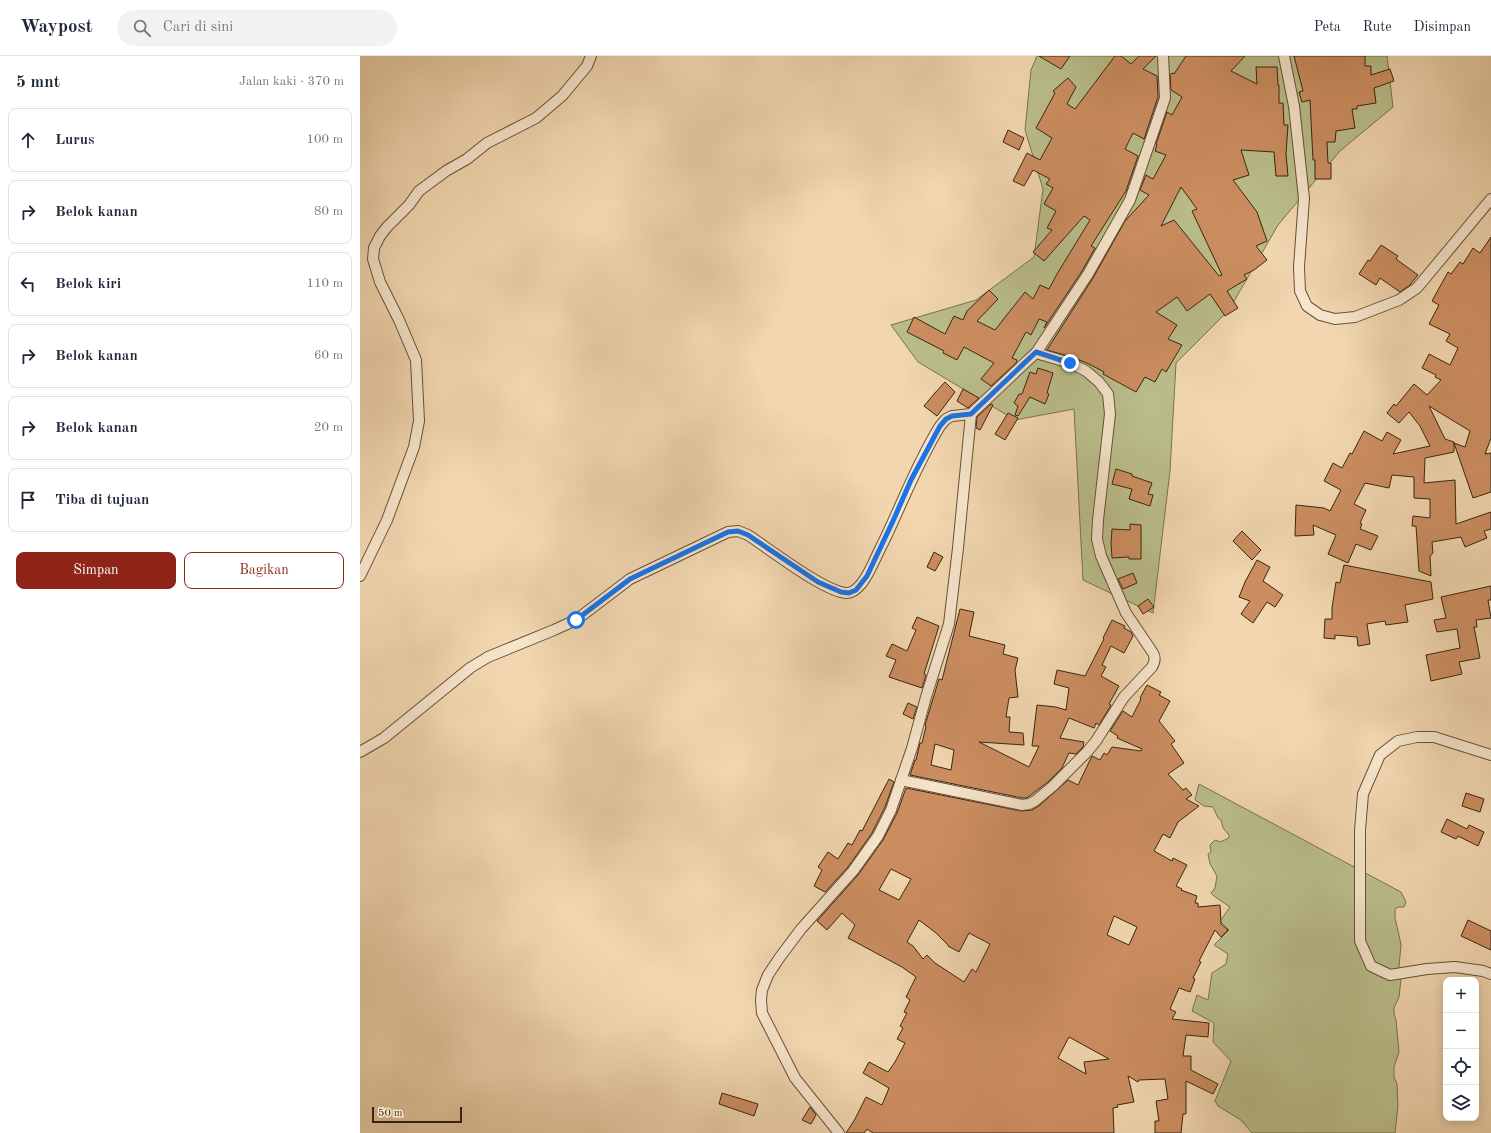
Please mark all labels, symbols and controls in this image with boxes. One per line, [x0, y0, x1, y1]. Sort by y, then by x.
search box [117, 10, 397, 46]
icon: search [131, 17, 153, 39]
text: Waypost [20, 18, 93, 37]
text: Cari di sini [163, 20, 233, 35]
text: Peta [1314, 20, 1341, 34]
text: Rute [1363, 20, 1392, 34]
text: Disimpan [1414, 20, 1471, 34]
text: 5 mnt [16, 74, 60, 91]
text: Jalan kaki · 370 m [239, 75, 344, 88]
icon: ahead [17, 129, 39, 151]
text: Lurus [55, 133, 95, 148]
text: 100 m [306, 133, 343, 146]
icon: right [17, 201, 39, 223]
text: Belok kanan [55, 205, 138, 220]
text: 80 m [314, 205, 343, 218]
icon: left [17, 273, 39, 295]
text: Belok kiri [55, 277, 121, 292]
text: 110 m [306, 277, 343, 290]
icon: right [17, 345, 39, 367]
text: Belok kanan [55, 349, 138, 364]
text: 60 m [314, 349, 343, 362]
route end [1061, 354, 1079, 372]
icon: right [17, 417, 39, 439]
text: Belok kanan [55, 421, 138, 436]
text: 20 m [314, 421, 343, 434]
icon: arrive [17, 489, 39, 511]
text: Tiba di tujuan [55, 493, 149, 508]
button: Simpan [16, 552, 176, 589]
button: Bagikan [184, 552, 344, 589]
route start [567, 611, 585, 629]
map controls [1443, 977, 1479, 1121]
button: + [1443, 977, 1479, 1013]
button: − [1443, 1013, 1479, 1049]
button: locate [1443, 1049, 1479, 1085]
button: layers [1443, 1085, 1479, 1121]
scale bar [372, 1105, 462, 1124]
text: 50 m [378, 1108, 403, 1119]

